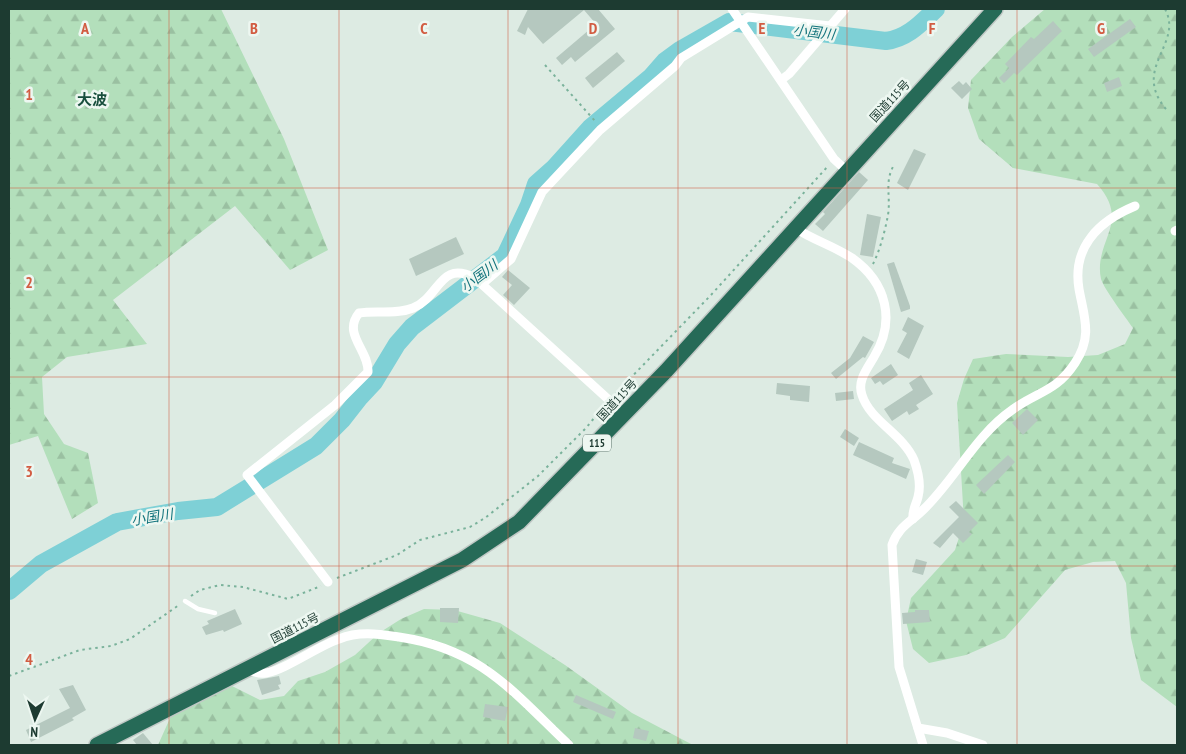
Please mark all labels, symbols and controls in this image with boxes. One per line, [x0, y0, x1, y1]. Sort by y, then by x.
text: A [80, 18, 90, 38]
text: B [250, 18, 258, 38]
text: C [420, 18, 428, 38]
text: D [589, 18, 598, 38]
text: E [759, 18, 766, 38]
text: F [929, 18, 936, 38]
text: G [1097, 18, 1105, 38]
water label: 小国川 [792, 21, 838, 44]
street label: 国道115号 [866, 76, 913, 125]
text: 1 [25, 84, 33, 104]
district label: 大波 [77, 90, 107, 109]
water label: 小国川 [457, 255, 503, 296]
text: 2 [25, 272, 33, 292]
street label: 国道115号 [593, 375, 640, 424]
road number: 115 [583, 434, 611, 452]
text: 3 [25, 461, 33, 481]
water label: 小国川 [130, 505, 176, 529]
street label: 国道115号 [268, 609, 321, 646]
text: 4 [25, 649, 33, 669]
north arrow [10, 694, 60, 744]
text: N [30, 723, 39, 741]

